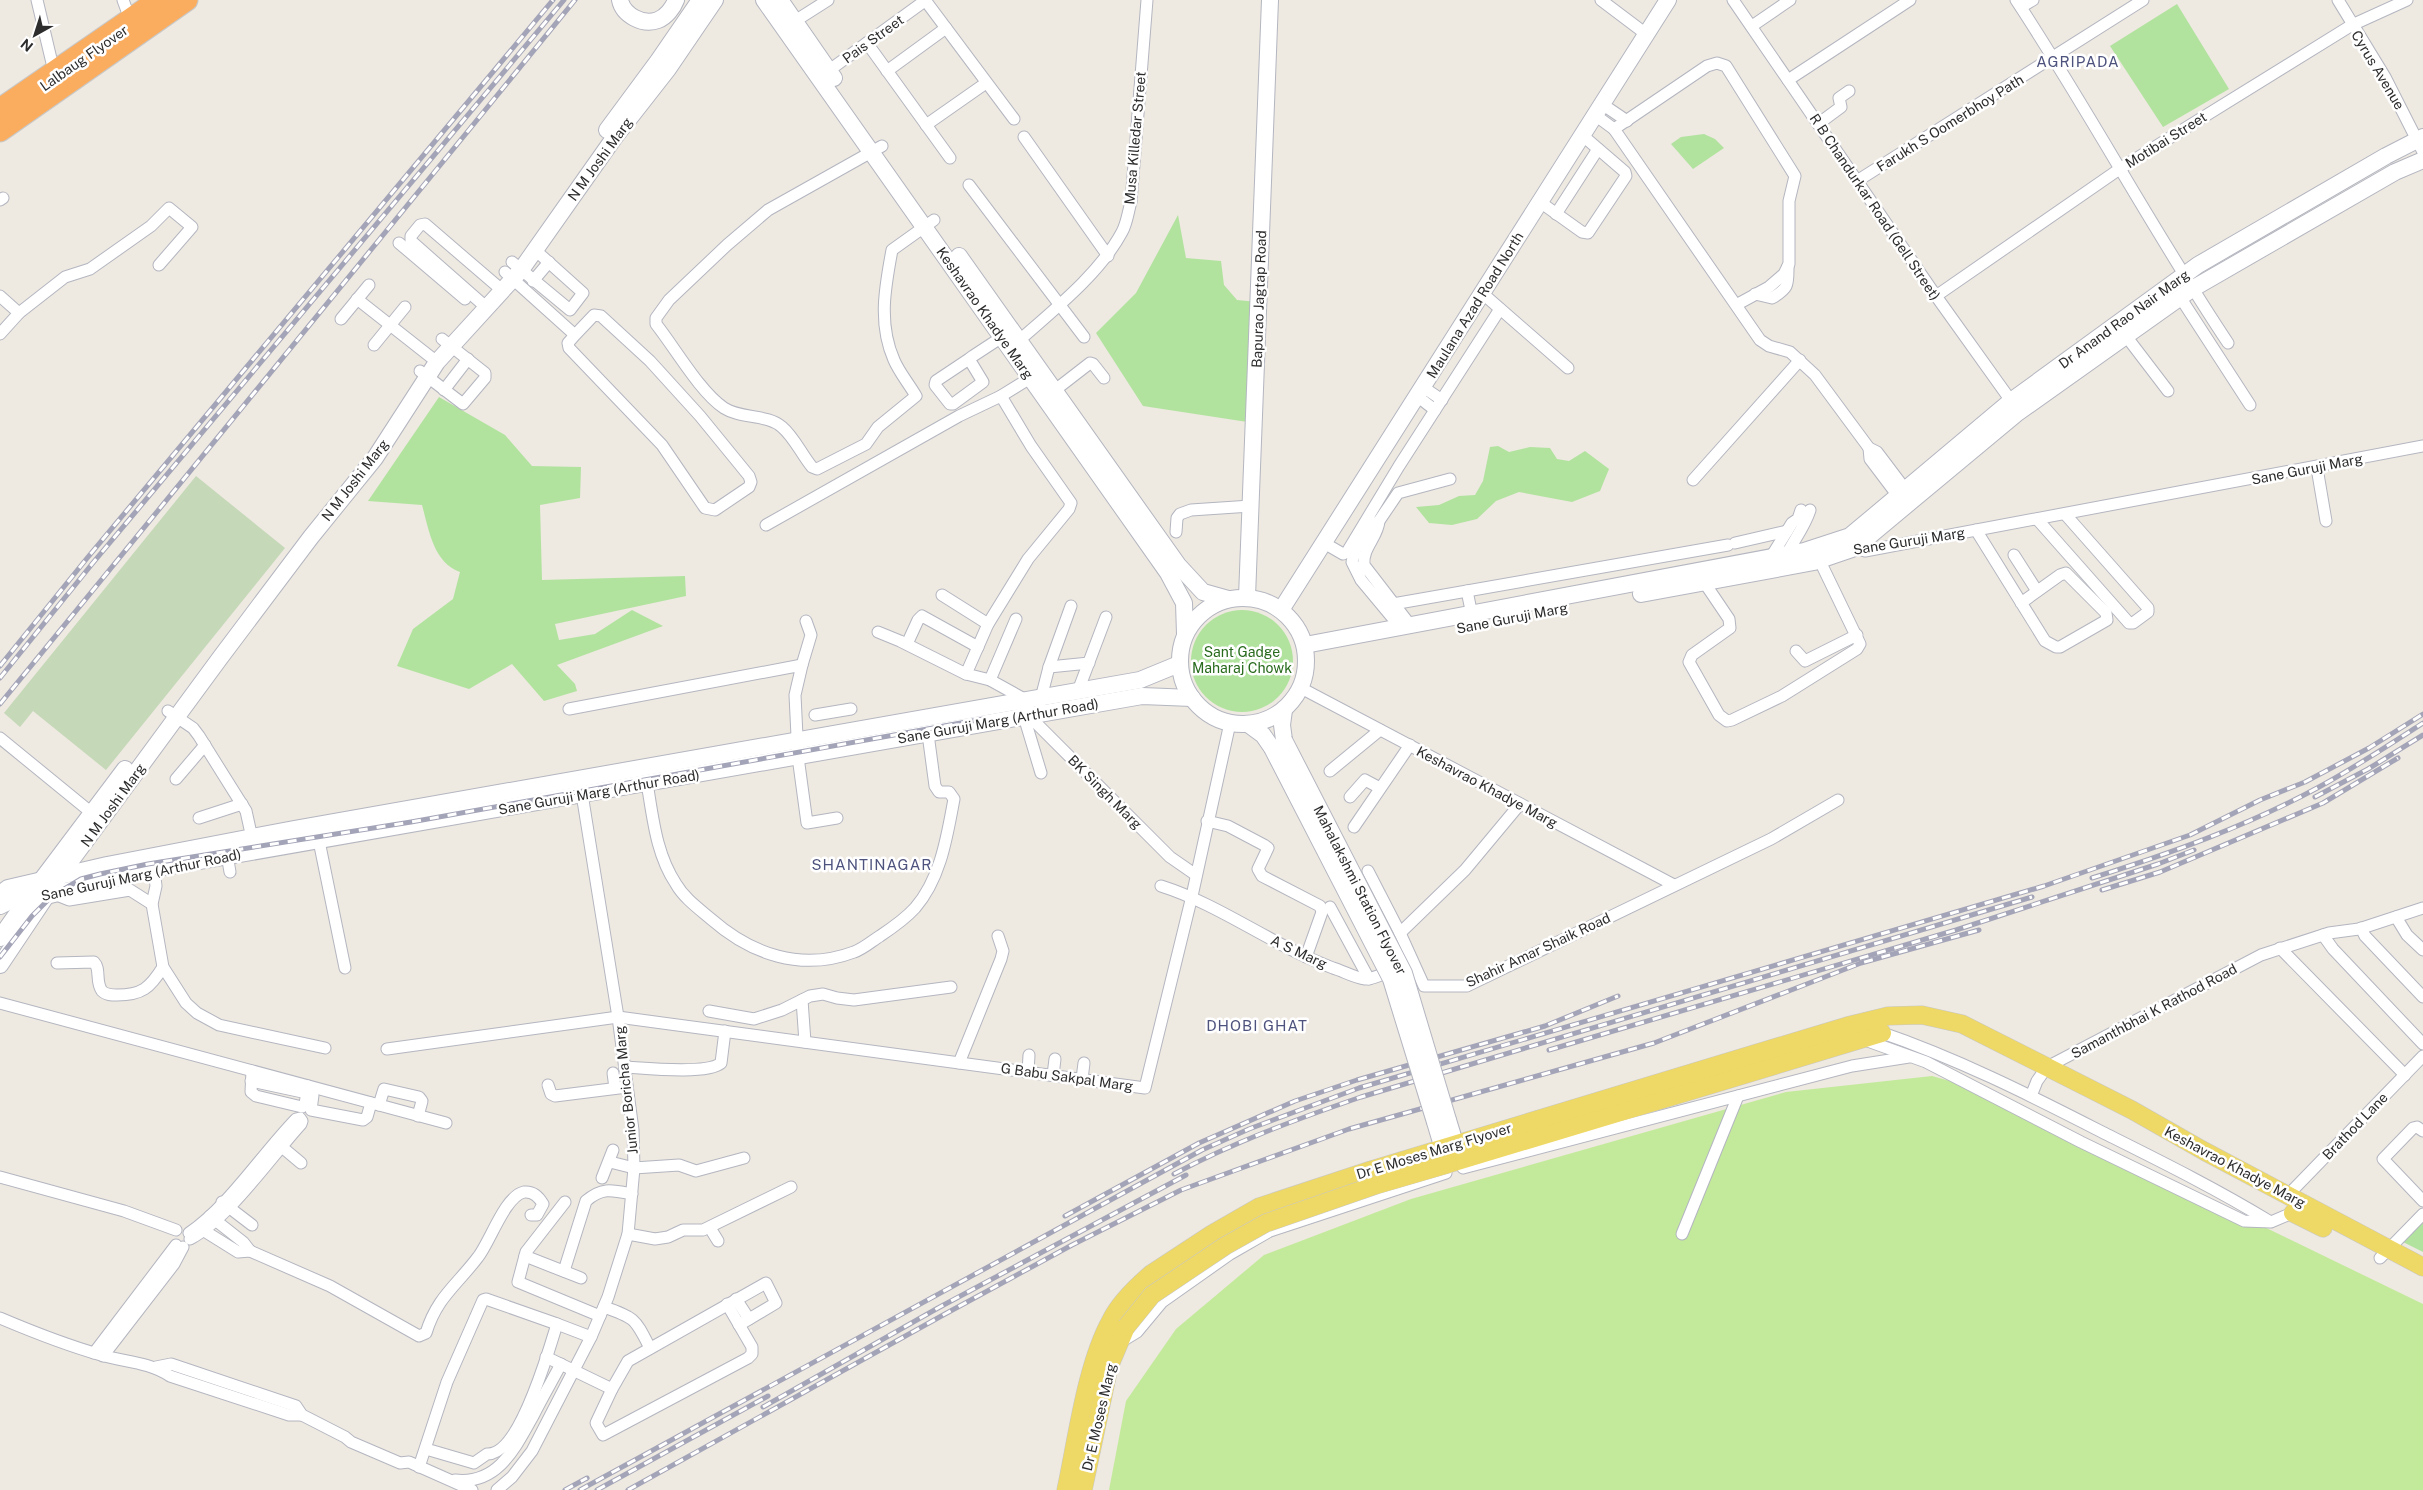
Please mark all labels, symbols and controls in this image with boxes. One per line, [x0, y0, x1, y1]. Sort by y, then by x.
north arrow [10, 10, 60, 60]
street label: Pais Street [839, 12, 907, 66]
street label: Lalbaug Flyover [37, 22, 131, 94]
street label: Cyrus Avenue [2348, 28, 2408, 112]
text: N [18, 35, 36, 55]
district label: AGRIPADA [2036, 53, 2120, 70]
street label: Musa Killedar Street [1121, 71, 1149, 205]
street label: Farukh S Oomerbhoy Path [1874, 71, 2026, 175]
street label: Motibai Street [2122, 109, 2210, 171]
street label: R B Chandurkar Road (Gell Street) [1806, 111, 1944, 303]
street label: N M Joshi Marg [564, 114, 636, 204]
street label: Maulana Azad Road North [1423, 229, 1527, 381]
street label: Bapurao Jagtap Road [1249, 230, 1269, 368]
street label: Keshavrao Khadye Marg [933, 244, 1037, 382]
street label: Dr Anand Rao Nair Marg [2056, 266, 2193, 372]
street label: N M Joshi Marg [318, 436, 392, 524]
street label: Sane Guruji Marg [2250, 450, 2364, 488]
street label: Sane Guruji Marg [1852, 524, 1966, 558]
street label: Sane Guruji Marg [1455, 599, 1569, 637]
park label: Sant Gadge Maharaj Chowk [1192, 644, 1292, 676]
street label: Sane Guruji Marg (Arthur Road) [896, 695, 1100, 747]
street label: Keshavrao Khadye Marg [1414, 743, 1560, 831]
street label: BK Singh Marg [1065, 752, 1145, 832]
street label: N M Joshi Marg [77, 760, 149, 850]
street label: Sane Guruji Marg (Arthur Road) [497, 766, 701, 818]
street label: Mahalakshmi Station Flyover [1310, 803, 1410, 977]
street label: Sane Guruji Marg (Arthur Road) [40, 846, 242, 904]
district label: SHANTINAGAR [812, 856, 932, 873]
street label: Shahir Amar Shaik Road [1463, 909, 1613, 991]
street label: A S Marg [1268, 932, 1330, 972]
street label: Samanthbhai K Rathod Road [2068, 960, 2240, 1062]
district label: DHOBI GHAT [1206, 1017, 1308, 1034]
street label: Junior Boricha Marg [611, 1025, 641, 1155]
street label: G Babu Sakpal Marg [1000, 1060, 1134, 1094]
street label: Brathod Lane [2319, 1089, 2391, 1163]
street label: Dr E Moses Marg Flyover [1354, 1120, 1514, 1182]
street label: Keshavrao Khadye Marg [2162, 1123, 2308, 1211]
street label: Dr E Moses Marg [1079, 1361, 1119, 1473]

